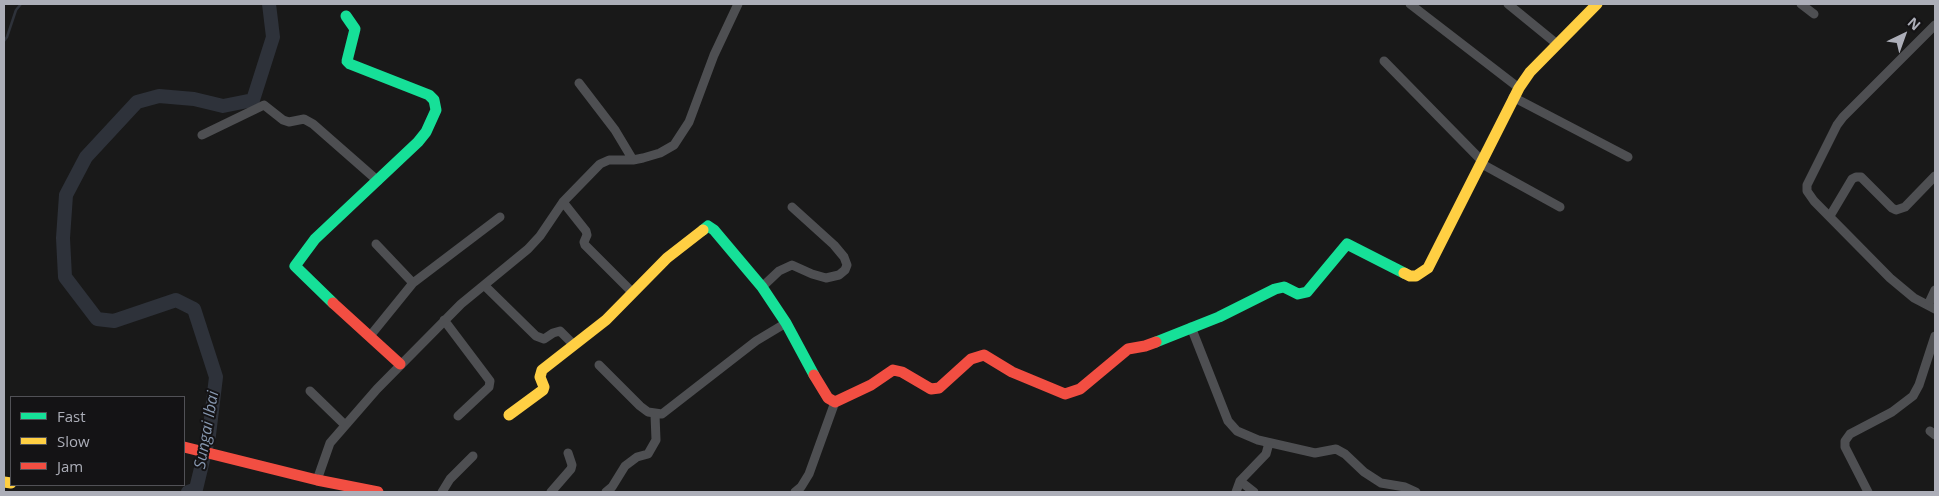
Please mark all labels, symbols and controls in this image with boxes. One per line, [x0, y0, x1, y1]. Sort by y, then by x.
north arrow [1879, 10, 1929, 60]
text: N [1904, 13, 1925, 34]
water label: Sungai Ibai [191, 390, 223, 470]
legend [10, 396, 185, 486]
text: Fast [57, 406, 86, 426]
text: Slow [57, 431, 90, 451]
text: Jam [57, 456, 83, 476]

